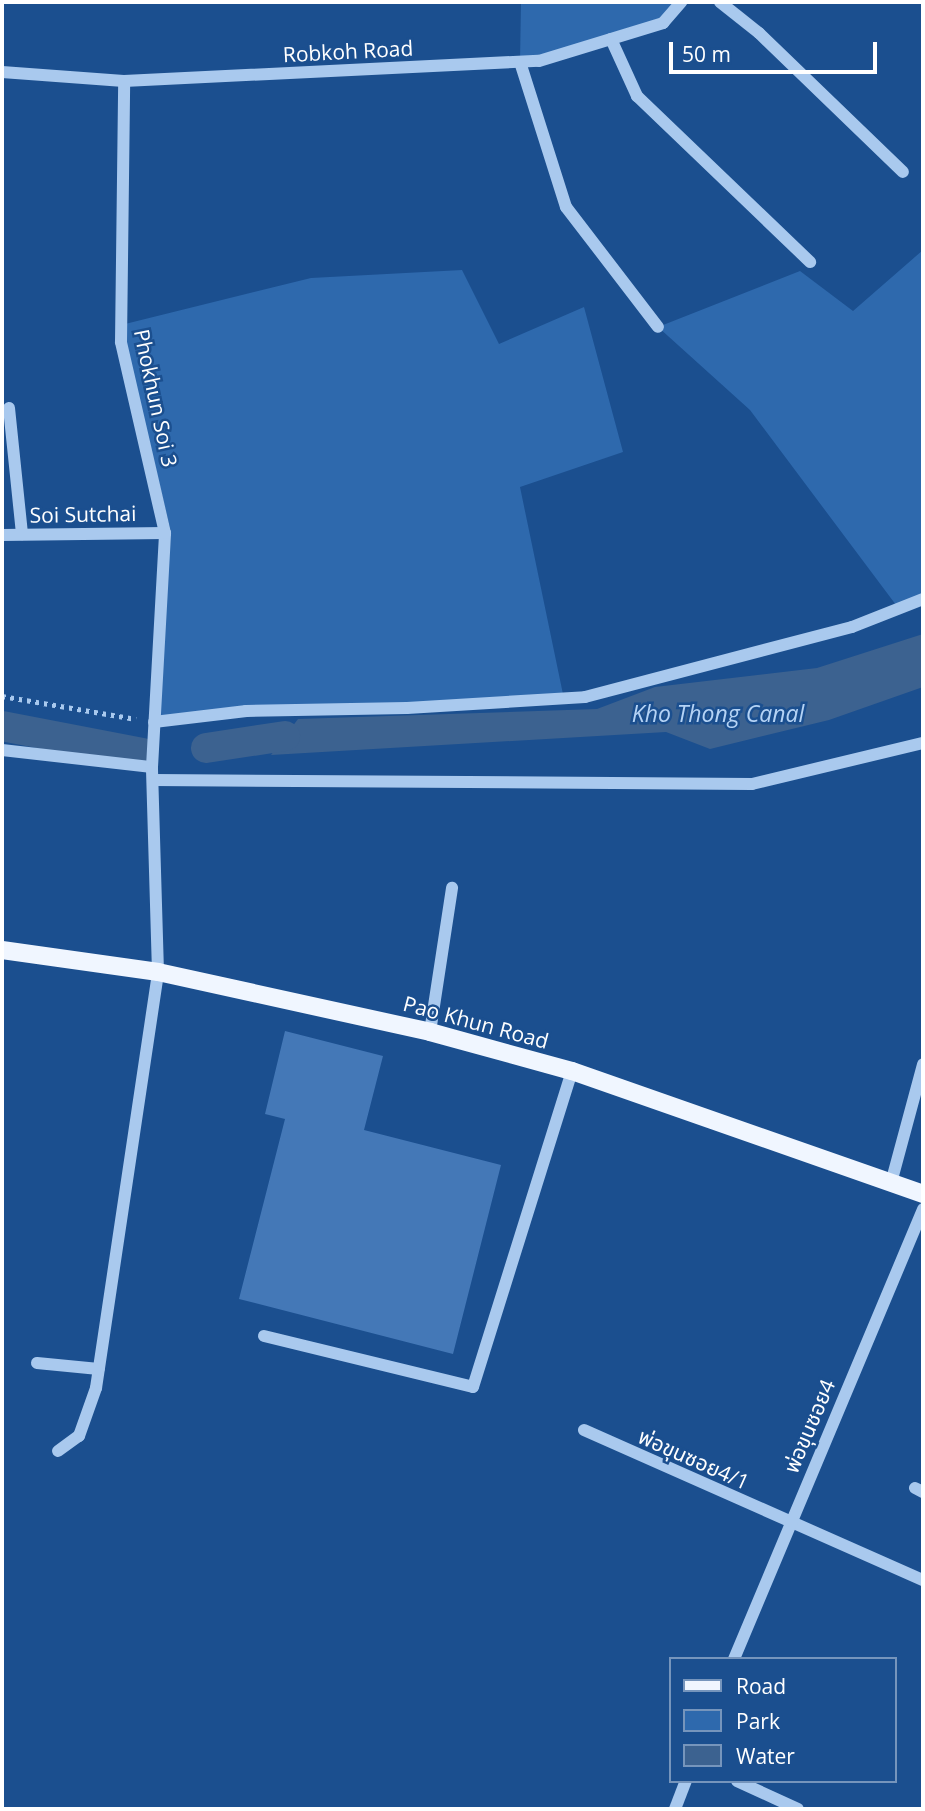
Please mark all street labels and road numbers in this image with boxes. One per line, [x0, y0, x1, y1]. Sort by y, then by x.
street label: Robkoh Road [282, 35, 414, 67]
street label: Phokhun Soi 3 [129, 327, 183, 469]
street label: Soi Sutchai [29, 500, 137, 528]
street label: Pao Khun Road [401, 990, 551, 1054]
street label: พ่อขุนซอย4 [778, 1375, 840, 1477]
street label: พ่อขุนซอย4/1 [635, 1423, 753, 1495]

